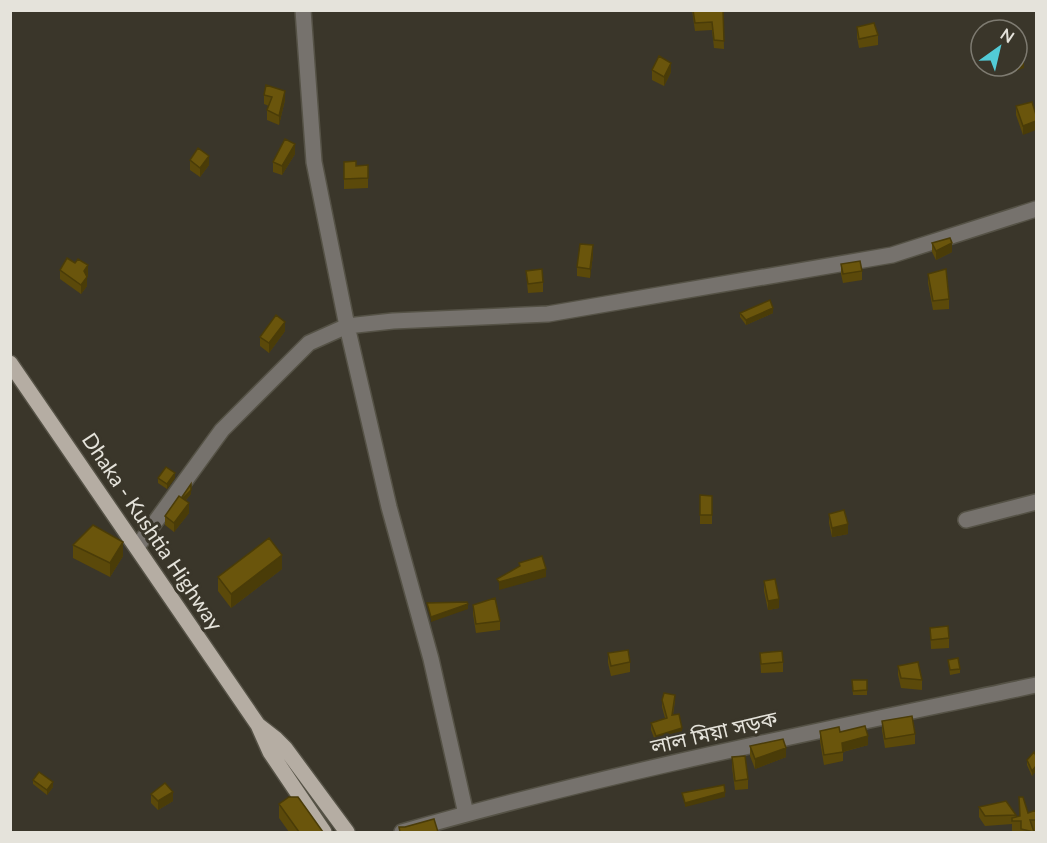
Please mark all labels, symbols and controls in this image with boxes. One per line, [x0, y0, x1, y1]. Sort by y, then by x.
north arrow [969, 18, 1029, 78]
text: N [997, 24, 1018, 46]
street label: Dhaka - Kushtia Highway [78, 428, 229, 635]
street label: লাল মিয়া সড়ক [647, 705, 780, 758]

